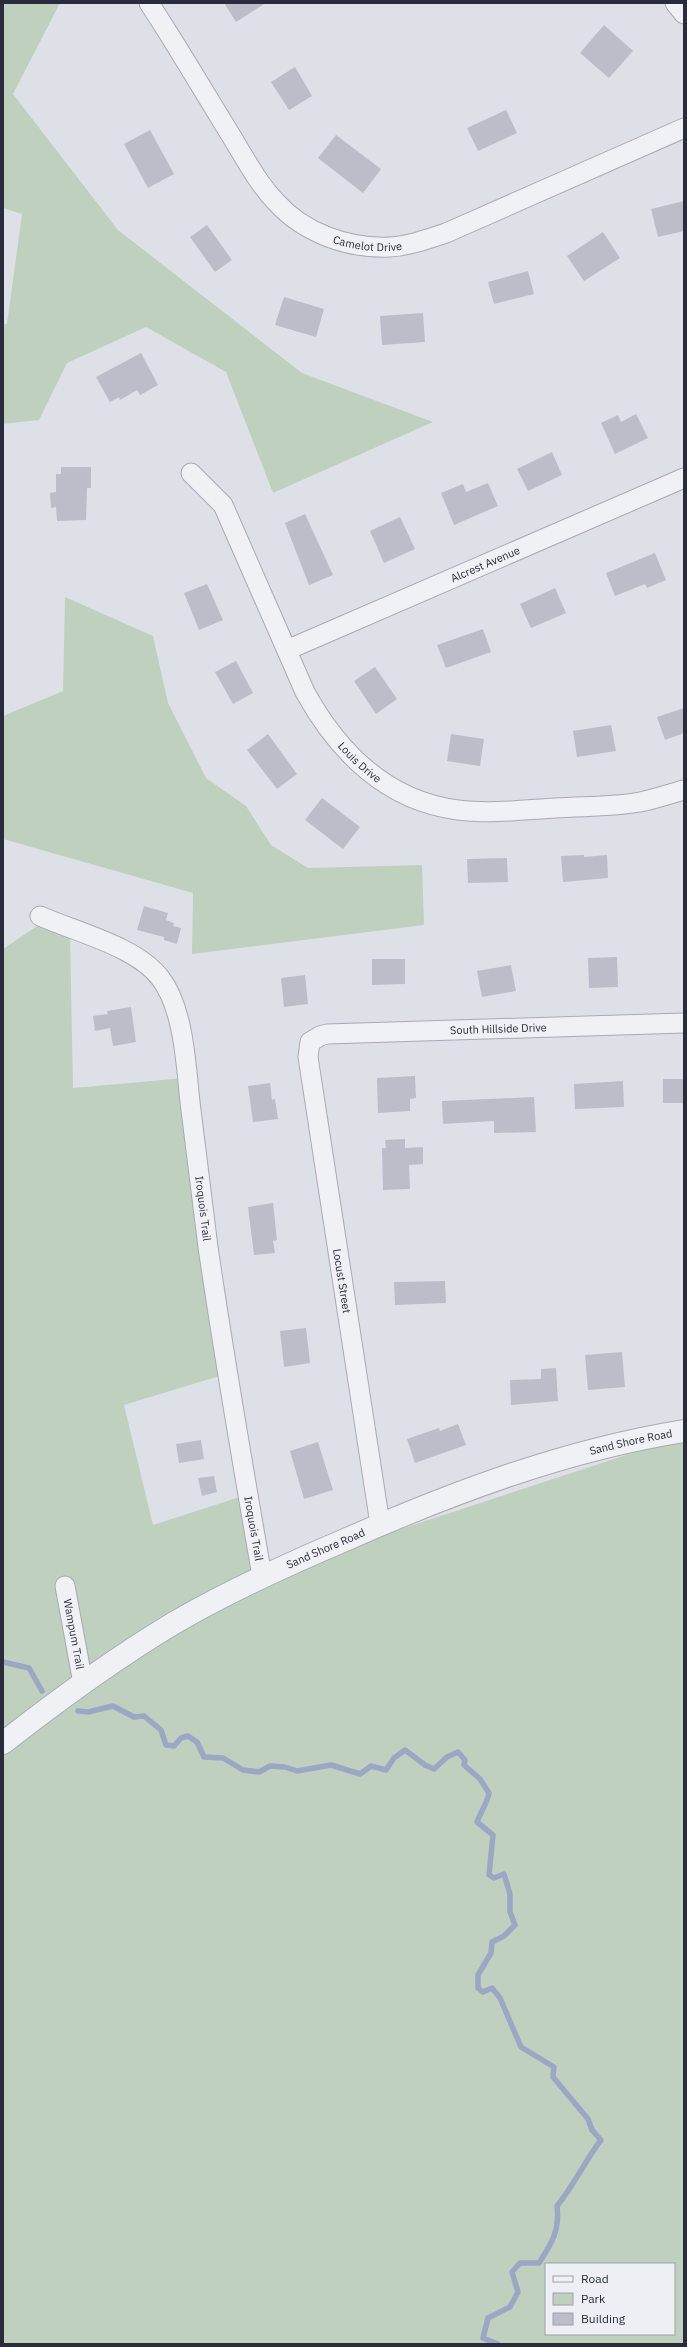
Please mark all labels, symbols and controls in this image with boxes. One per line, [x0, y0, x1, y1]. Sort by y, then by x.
street label: Camelot Drive [331, 232, 403, 254]
street label: Alcrest Avenue [448, 543, 522, 585]
street label: Louis Drive [335, 739, 384, 786]
street label: South Hillside Drive [450, 1020, 547, 1037]
street label: Iroquois Trail [192, 1175, 214, 1242]
street label: Locust Street [330, 1248, 354, 1314]
street label: Sand Shore Road [588, 1426, 673, 1458]
street label: Iroquois Trail [241, 1495, 266, 1562]
street label: Sand Shore Road [284, 1525, 367, 1572]
street label: Wampum Trail [61, 1598, 87, 1671]
legend [545, 2263, 675, 2335]
text: Road [581, 2271, 609, 2286]
text: Park [581, 2291, 606, 2306]
text: Building [581, 2311, 626, 2326]

